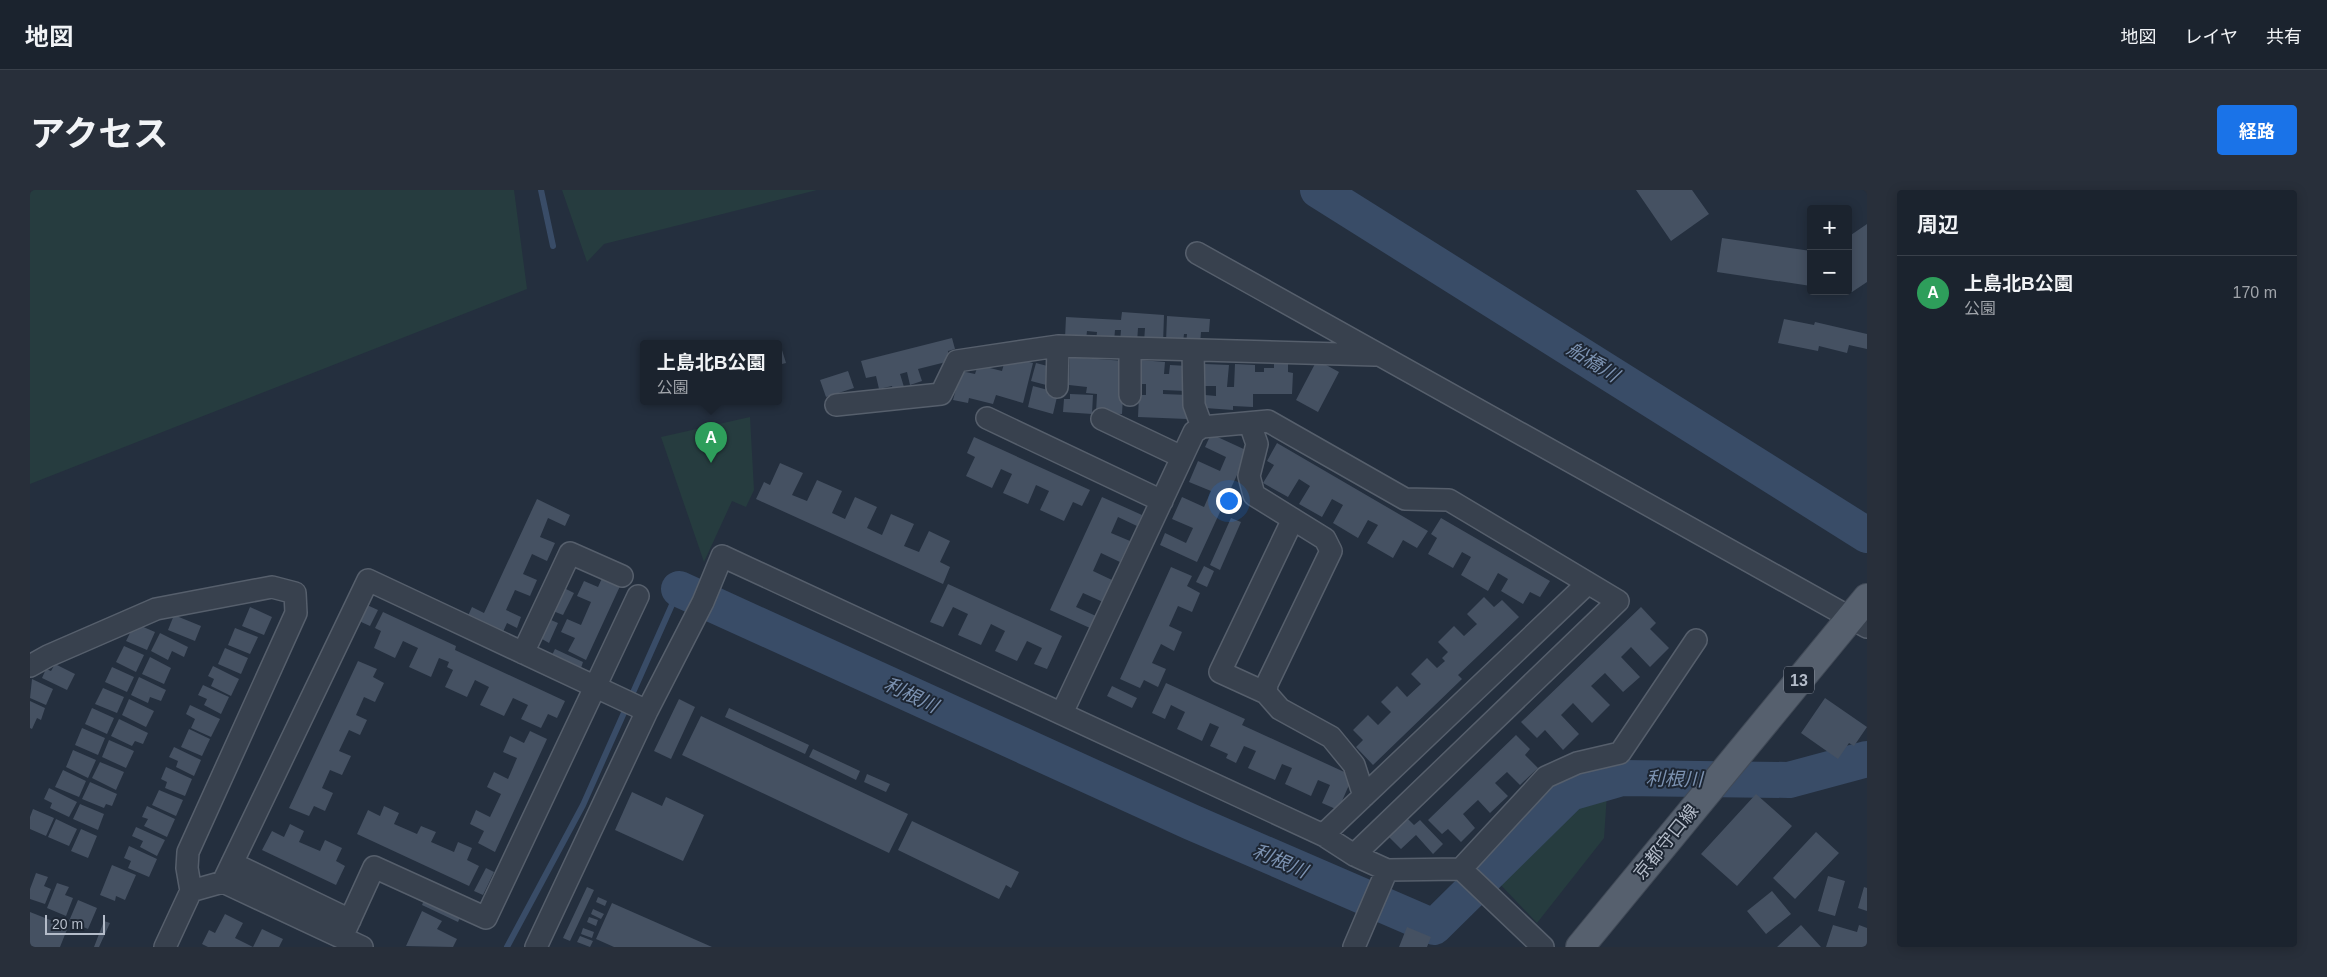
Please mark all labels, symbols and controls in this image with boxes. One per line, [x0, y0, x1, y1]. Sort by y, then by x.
text: 地図 [25, 23, 73, 50]
text: 地図 [2121, 27, 2157, 47]
text: レイヤ [2185, 27, 2238, 47]
text: 共有 [2266, 27, 2302, 47]
button: 経路 [2217, 105, 2297, 155]
text: アクセス [30, 114, 168, 153]
map controls [1807, 205, 1852, 295]
button: + [1807, 205, 1852, 250]
text: 周辺 [1917, 213, 1959, 236]
button: − [1807, 250, 1852, 295]
text: 上島北B公園 [1964, 273, 2073, 294]
text: A [1927, 284, 1939, 301]
text: 170 m [2233, 284, 2277, 301]
text: 公園 [1964, 300, 1996, 317]
water label: 船橋川 [1563, 338, 1624, 387]
popup [640, 340, 782, 405]
text: 上島北B公園 [657, 352, 765, 373]
text: 公園 [657, 379, 689, 396]
pin: A [695, 422, 727, 463]
your location [1216, 488, 1242, 514]
road number: 13 [1784, 666, 1814, 694]
water label: 利根川 [881, 673, 943, 717]
water label: 利根川 [1645, 768, 1705, 790]
street label: 京都守口線 [1630, 801, 1702, 883]
water label: 利根川 [1250, 840, 1312, 883]
scale bar [45, 912, 105, 935]
text: 20 m [52, 916, 83, 932]

